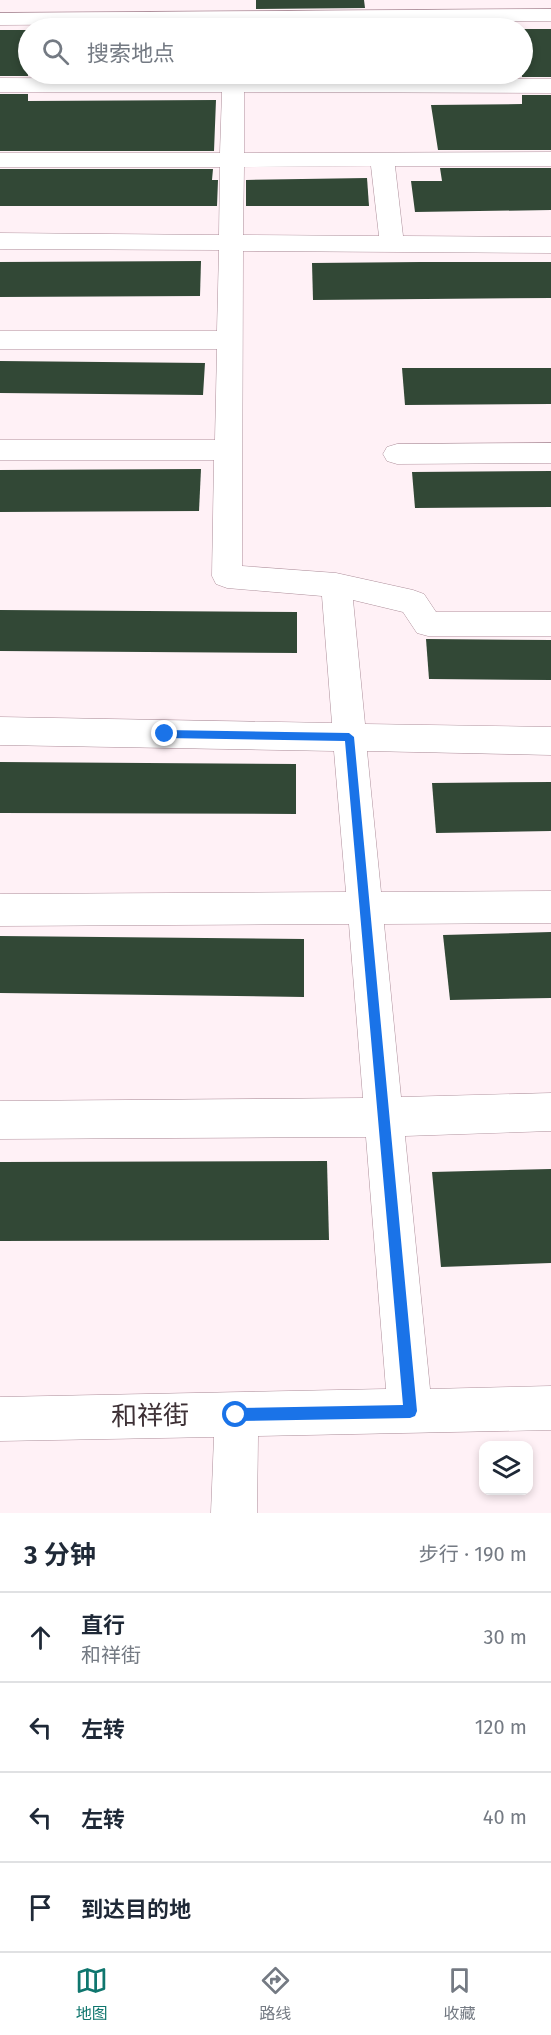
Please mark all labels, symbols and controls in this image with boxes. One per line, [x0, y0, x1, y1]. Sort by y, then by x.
search box [18, 18, 533, 84]
icon: search [39, 35, 72, 68]
text: 搜索地点 [87, 40, 175, 67]
route end [151, 720, 177, 746]
street label: 和祥街 [111, 1400, 189, 1432]
route start [222, 1401, 248, 1427]
map controls [479, 1441, 533, 1495]
button: layers [479, 1441, 533, 1495]
text: 3 分钟 [24, 1540, 96, 1571]
text: 步行 · 190 m [419, 1542, 527, 1566]
text: 直行 [81, 1612, 125, 1639]
icon: ahead [24, 1621, 57, 1654]
text: 30 m [483, 1625, 527, 1649]
text: 和祥街 [81, 1643, 141, 1667]
icon: left [24, 1711, 57, 1744]
text: 120 m [475, 1715, 527, 1739]
text: 左转 [81, 1716, 125, 1743]
icon: left [24, 1801, 57, 1834]
text: 40 m [483, 1805, 527, 1829]
text: 左转 [81, 1806, 125, 1833]
icon: arrive [24, 1891, 57, 1924]
text: 到达目的地 [81, 1896, 191, 1923]
tab: 地图 [75, 1964, 108, 2024]
tab: 路线 [259, 1964, 292, 2024]
tab: 收藏 [443, 1964, 476, 2024]

